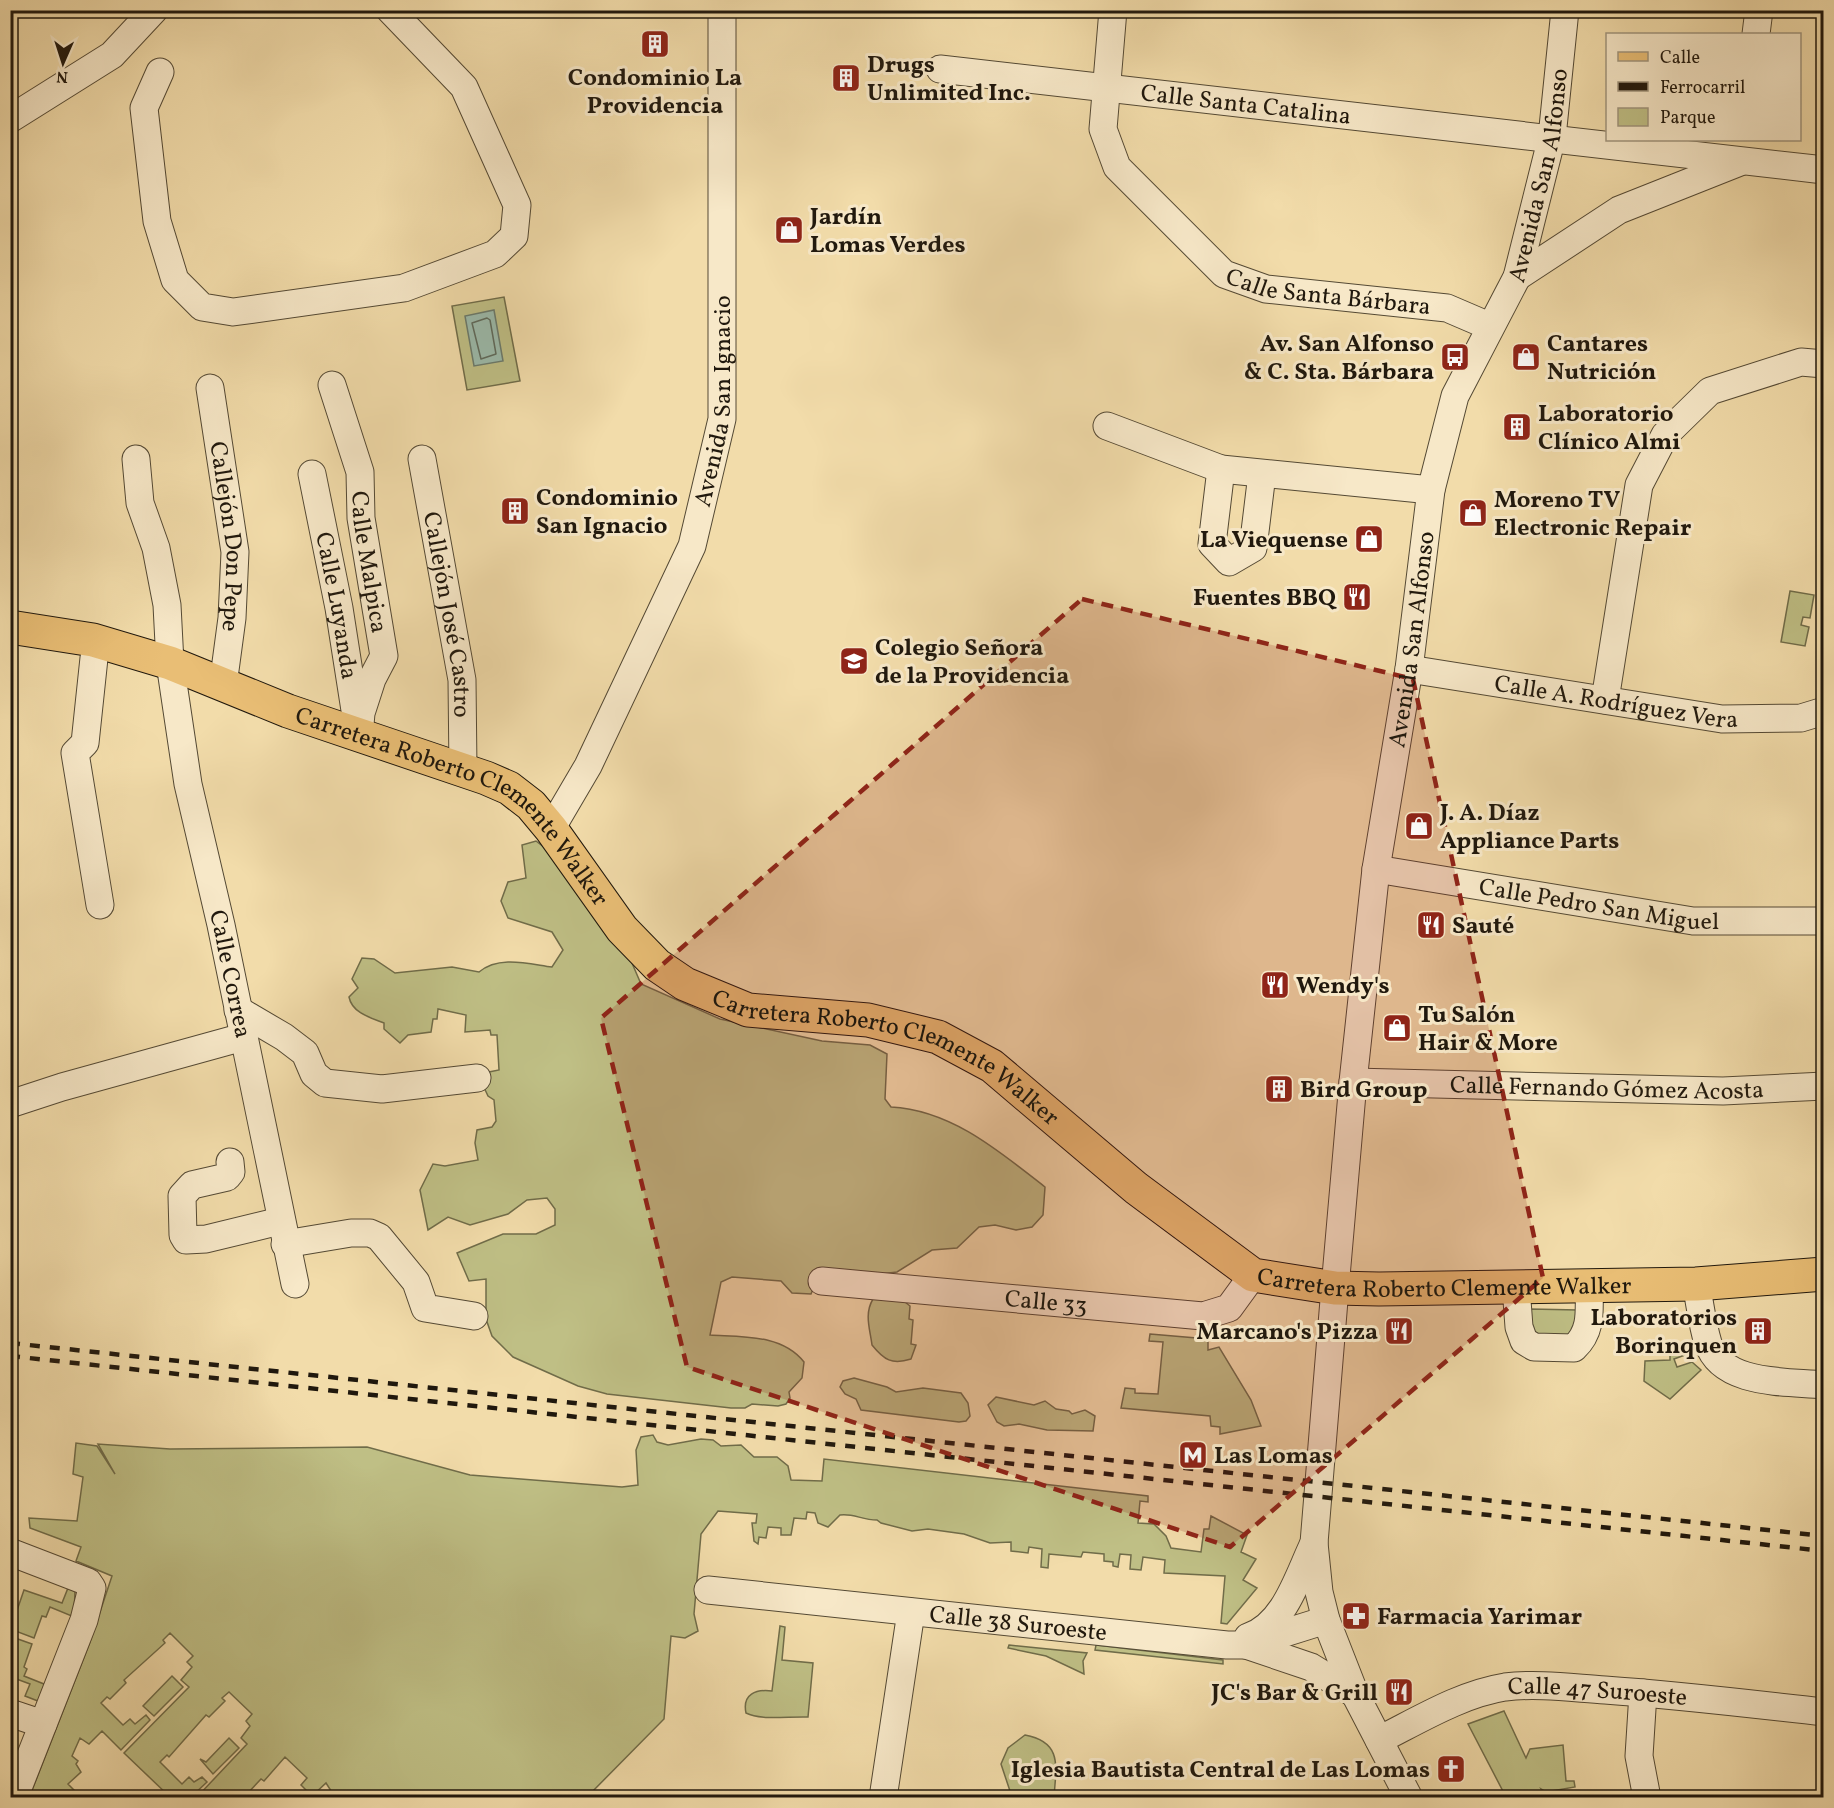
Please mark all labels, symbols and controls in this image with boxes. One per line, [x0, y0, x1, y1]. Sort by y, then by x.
building icon: Condominio La Providencia [639, 28, 671, 60]
north arrow [33, 33, 93, 93]
legend [1606, 33, 1801, 141]
text: Calle [1660, 46, 1700, 71]
place label: Drugs Unlimited Inc. [867, 49, 1031, 111]
place label: Condominio La Providencia [568, 62, 742, 124]
building icon: Drugs Unlimited Inc. [830, 62, 862, 94]
text: N [56, 65, 69, 87]
street label: Avenida San Alfonso [1501, 67, 1578, 286]
text: Ferrocarril [1660, 76, 1745, 101]
street label: Calle Santa Catalina [1139, 77, 1353, 135]
text: Parque [1660, 106, 1715, 131]
place label: Jardín Lomas Verdes [809, 201, 966, 263]
shop icon: Jardín Lomas Verdes [773, 214, 805, 246]
street label: Calle Santa Bárbara [1221, 261, 1432, 325]
street label: Avenida San Ignacio [687, 295, 741, 511]
place label: Av. San Alfonso & C. Sta. Bárbara [1244, 328, 1434, 390]
place label: Cantares Nutrición [1547, 328, 1656, 390]
bus stop icon: Av. San Alfonso & C. Sta. Bárbara [1439, 341, 1471, 373]
shop icon: Cantares Nutrición [1510, 341, 1542, 373]
place label: Laboratorio Clínico Almi [1538, 398, 1681, 460]
building icon: Laboratorio Clínico Almi [1501, 411, 1533, 443]
street label: Callejón Don Pepe [199, 439, 250, 634]
place label: Condominio San Ignacio [536, 482, 678, 544]
place label: Moreno TV Electronic Repair [1494, 484, 1691, 546]
street label: Calle Malpica [341, 491, 395, 636]
building icon: Condominio San Ignacio [499, 495, 531, 527]
shop icon: Moreno TV Electronic Repair [1457, 497, 1489, 529]
street label: Callejón José Castro [413, 509, 477, 718]
shop icon: La Viequense [1353, 523, 1385, 555]
place label: La Viequense [1200, 524, 1348, 558]
street label: Calle Luyanda [305, 529, 365, 682]
street label: Avenida San Alfonso [1381, 530, 1445, 750]
restaurant icon: Fuentes BBQ [1341, 581, 1373, 613]
place label: Fuentes BBQ [1193, 582, 1337, 616]
place label: Colegio Señora de la Providencia [875, 632, 1069, 694]
school or university icon: Colegio Señora de la Providencia [838, 645, 870, 677]
street label: Calle A. Rodríguez Vera [1492, 668, 1738, 738]
street label: Carretera Roberto Clemente Walker [290, 700, 616, 914]
place label: J. A. Díaz Appliance Parts [1439, 797, 1619, 859]
shop icon: J. A. Díaz Appliance Parts [1403, 810, 1435, 842]
street label: Calle Pedro San Miguel [1476, 871, 1719, 940]
street label: Calle Correa [199, 907, 259, 1041]
restaurant icon: Sauté [1415, 909, 1447, 941]
place label: Sauté [1452, 910, 1514, 944]
restaurant icon: Wendy's [1259, 969, 1291, 1001]
place label: Wendy's [1296, 970, 1390, 1004]
street label: Carretera Roberto Clemente Walker [706, 982, 1066, 1135]
place label: Tu Salón Hair & More [1418, 999, 1558, 1061]
shop icon: Tu Salón Hair & More [1381, 1012, 1413, 1044]
street label: Calle Fernando Gómez Acosta [1449, 1069, 1765, 1110]
building icon: Bird Group [1263, 1073, 1295, 1105]
place label: Bird Group [1300, 1074, 1427, 1108]
street label: Carretera Roberto Clemente Walker [1254, 1261, 1632, 1308]
street label: Calle 33 [1003, 1283, 1089, 1324]
place label: Laboratorios Borinquen [1590, 1302, 1737, 1364]
restaurant icon: Marcano's Pizza [1383, 1315, 1415, 1347]
building icon: Laboratorios Borinquen [1742, 1315, 1774, 1347]
place label: Marcano's Pizza [1197, 1316, 1378, 1350]
metro station icon: Las Lomas [1177, 1439, 1209, 1471]
place label: Las Lomas [1214, 1440, 1333, 1474]
street label: Calle 38 Suroeste [928, 1599, 1109, 1651]
pharmacy icon: Farmacia Yarimar [1340, 1600, 1372, 1632]
place label: Farmacia Yarimar [1377, 1601, 1582, 1635]
street label: Calle 47 Suroeste [1507, 1670, 1689, 1716]
restaurant icon: JC's Bar & Grill [1383, 1676, 1415, 1708]
place label: JC's Bar & Grill [1210, 1677, 1378, 1711]
church icon: Iglesia Bautista Central de Las Lomas [1435, 1753, 1467, 1785]
place label: Iglesia Bautista Central de Las Lomas [1011, 1754, 1430, 1788]

